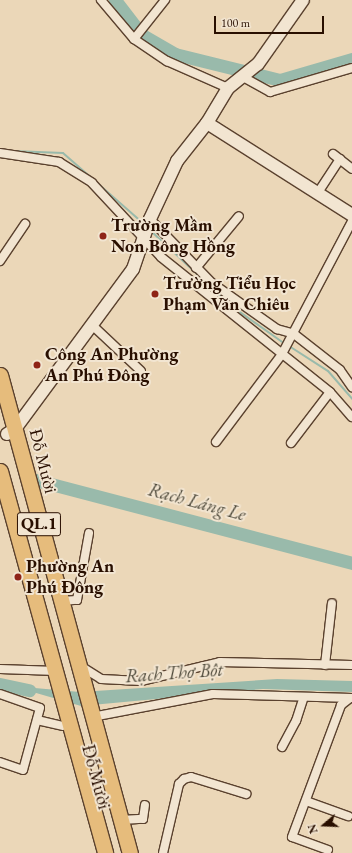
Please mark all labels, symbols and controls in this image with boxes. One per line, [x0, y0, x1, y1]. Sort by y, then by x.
scale bar [216, 8, 326, 34]
text: 100 m [221, 15, 250, 31]
place label: Trường Mầm Non Bông Hồng [111, 215, 235, 258]
marker: Trường Mầm Non Bông Hồng [98, 231, 108, 241]
place label: Trường Tiểu Học Phạm Văn Chiêu [163, 273, 296, 316]
marker: Trường Tiểu Học Phạm Văn Chiêu [150, 289, 160, 299]
place label: Công An Phường An Phú Đông [45, 344, 178, 386]
marker: Công An Phường An Phú Đông [32, 360, 42, 370]
street label: Đỗ Mười [25, 426, 61, 496]
water label: Rạch Láng Le [146, 478, 248, 526]
road number: QL.1 [16, 509, 62, 539]
place label: Phường An Phú Đông [26, 556, 114, 598]
marker: Phường An Phú Đông [13, 572, 23, 582]
water label: Rạch Thợ Bột [124, 658, 224, 688]
street label: Đỗ Mười [77, 742, 115, 812]
north arrow [304, 805, 344, 845]
text: N [305, 822, 321, 835]

